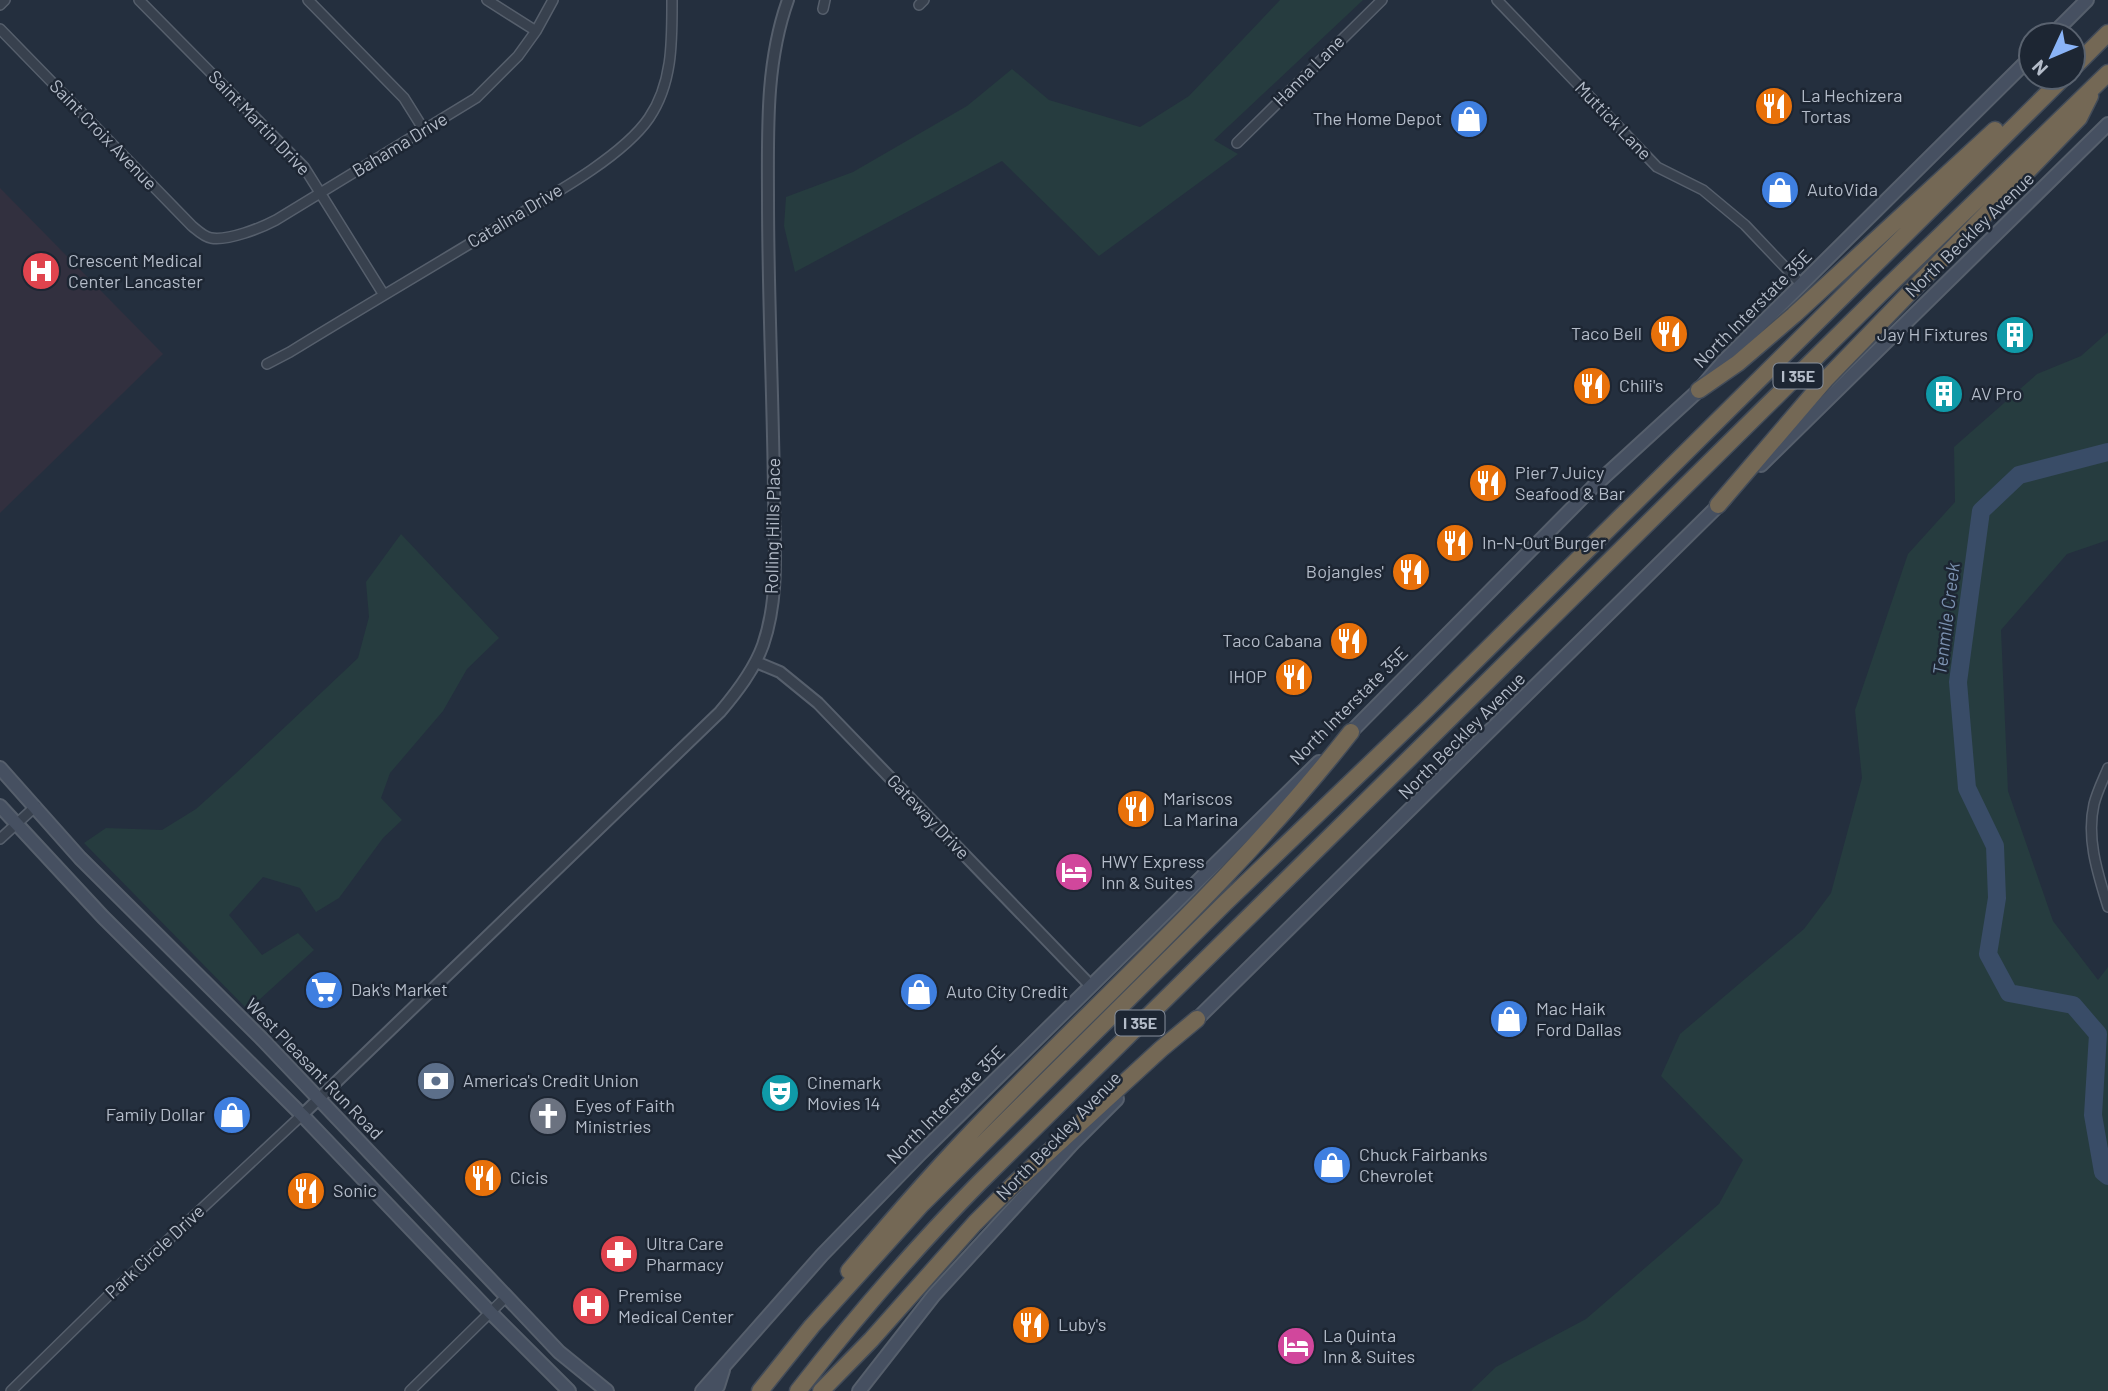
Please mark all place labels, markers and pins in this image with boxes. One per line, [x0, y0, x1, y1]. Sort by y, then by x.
place label: La Hechizera Tortas [1801, 84, 1902, 127]
restaurant icon: La Hechizera Tortas [1753, 85, 1795, 127]
shop icon: The Home Depot [1448, 98, 1490, 140]
place label: The Home Depot [1313, 107, 1442, 129]
shop icon: AutoVida [1759, 169, 1801, 211]
place label: AutoVida [1807, 178, 1878, 200]
place label: Crescent Medical Center Lancaster [68, 249, 203, 292]
hospital icon: Crescent Medical Center Lancaster [20, 250, 62, 292]
restaurant icon: Taco Bell [1648, 313, 1690, 355]
building icon: Jay H Fixtures [1994, 314, 2036, 356]
place label: Taco Bell [1571, 322, 1642, 344]
place label: Jay H Fixtures [1877, 323, 1988, 345]
restaurant icon: Chili's [1571, 365, 1613, 407]
building icon: AV Pro [1923, 373, 1965, 415]
place label: Chili's [1619, 374, 1664, 396]
place label: AV Pro [1971, 382, 2022, 404]
place label: Pier 7 Juicy Seafood & Bar [1515, 461, 1626, 504]
restaurant icon: Pier 7 Juicy Seafood & Bar [1467, 462, 1509, 504]
restaurant icon: In-N-Out Burger [1434, 522, 1476, 564]
place label: In-N-Out Burger [1482, 531, 1607, 553]
restaurant icon: Bojangles' [1390, 551, 1432, 593]
place label: Bojangles' [1306, 560, 1384, 582]
restaurant icon: Taco Cabana [1328, 620, 1370, 662]
place label: Taco Cabana [1222, 629, 1322, 651]
restaurant icon: IHOP [1273, 656, 1315, 698]
place label: IHOP [1229, 665, 1267, 687]
place label: Mariscos La Marina [1163, 787, 1238, 830]
restaurant icon: Mariscos La Marina [1115, 788, 1157, 830]
place label: HWY Express Inn & Suites [1101, 850, 1205, 893]
hotel icon: HWY Express Inn & Suites [1053, 851, 1095, 893]
supermarket icon: Dak's Market [303, 969, 345, 1011]
shop icon: Auto City Credit [898, 971, 940, 1013]
place label: Dak's Market [351, 978, 448, 1000]
place label: Auto City Credit [946, 980, 1068, 1002]
place label: Mac Haik Ford Dallas [1536, 997, 1622, 1040]
shop icon: Mac Haik Ford Dallas [1488, 998, 1530, 1040]
bank icon: America's Credit Union [415, 1060, 457, 1102]
place label: America's Credit Union [463, 1069, 639, 1091]
place label: Cinemark Movies 14 [807, 1071, 881, 1114]
theatre icon: Cinemark Movies 14 [759, 1072, 801, 1114]
shop icon: Family Dollar [211, 1094, 253, 1136]
place label: Eyes of Faith Ministries [575, 1094, 675, 1137]
church icon: Eyes of Faith Ministries [527, 1095, 569, 1137]
place label: Family Dollar [106, 1103, 205, 1125]
place label: Chuck Fairbanks Chevrolet [1359, 1143, 1488, 1186]
shop icon: Chuck Fairbanks Chevrolet [1311, 1144, 1353, 1186]
restaurant icon: Cicis [462, 1157, 504, 1199]
place label: Cicis [510, 1166, 548, 1188]
restaurant icon: Sonic [285, 1170, 327, 1212]
place label: Sonic [333, 1179, 377, 1201]
place label: Ultra Care Pharmacy [646, 1232, 724, 1275]
pharmacy icon: Ultra Care Pharmacy [598, 1233, 640, 1275]
place label: Premise Medical Center [618, 1284, 734, 1327]
hospital icon: Premise Medical Center [570, 1285, 612, 1327]
restaurant icon: Luby's [1010, 1304, 1052, 1346]
place label: Luby's [1058, 1313, 1106, 1335]
place label: La Quinta Inn & Suites [1323, 1324, 1415, 1367]
hotel icon: La Quinta Inn & Suites [1275, 1325, 1317, 1367]

